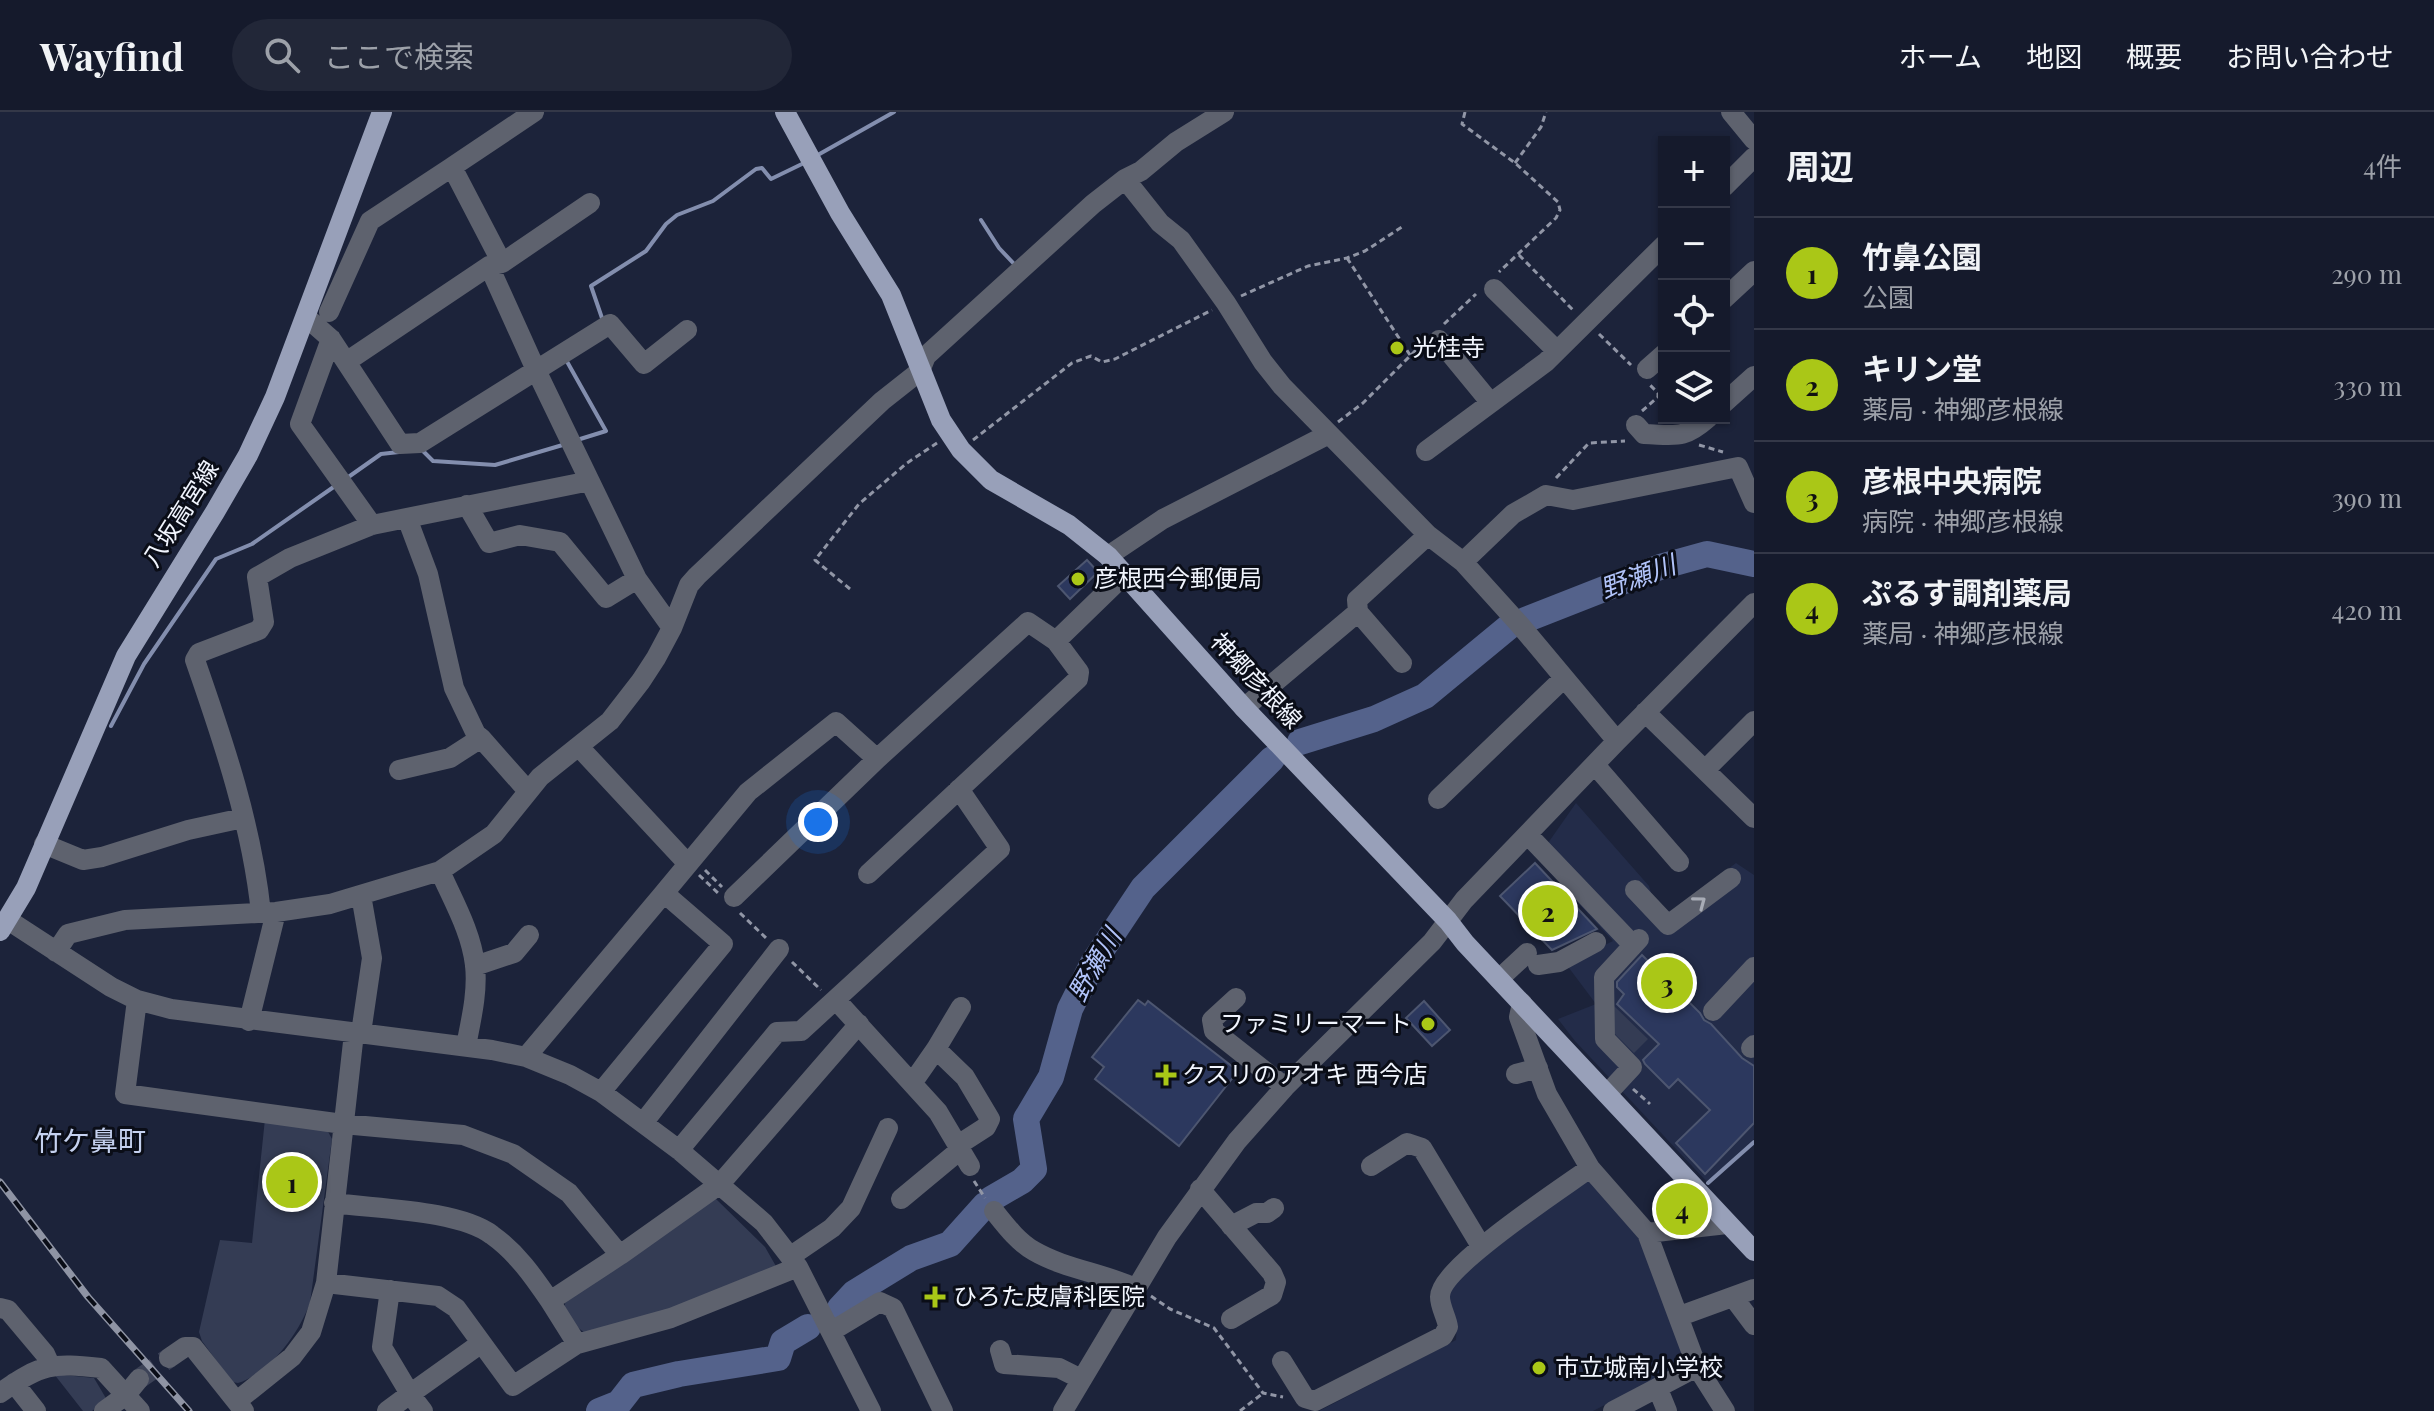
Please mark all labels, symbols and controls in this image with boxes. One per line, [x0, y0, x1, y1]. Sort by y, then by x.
search box [232, 19, 792, 91]
text: Wayfind [40, 30, 184, 81]
icon: search [260, 33, 304, 77]
text: ここで検索 [324, 36, 474, 76]
text: ホーム [1899, 37, 1982, 74]
text: 地図 [2026, 37, 2082, 74]
text: 概要 [2126, 37, 2182, 74]
text: お問い合わせ [2226, 37, 2394, 74]
map controls [1658, 136, 1730, 424]
button: + [1658, 136, 1730, 208]
text: 周辺 [1786, 142, 1854, 188]
text: 4件 [2363, 148, 2402, 183]
button: − [1658, 208, 1730, 280]
text: 竹鼻公園 [1862, 236, 1982, 276]
text: 1 [1807, 256, 1817, 291]
text: 290 m [2331, 256, 2402, 291]
text: 公園 [1862, 279, 1914, 314]
button: locate [1658, 280, 1730, 352]
place label: 光桂寺 [1413, 330, 1485, 362]
marker: 光桂寺 [1388, 339, 1406, 357]
text: キリン堂 [1862, 348, 1982, 388]
button: layers [1658, 352, 1730, 424]
text: 2 [1805, 368, 1819, 403]
text: 330 m [2333, 368, 2402, 403]
text: 薬局 · 神郷彦根線 [1862, 391, 2064, 426]
street label: 八坂高宮線 [134, 454, 225, 572]
text: 彦根中央病院 [1862, 460, 2042, 500]
text: 3 [1806, 480, 1818, 515]
text: 390 m [2332, 480, 2402, 515]
text: 病院 · 神郷彦根線 [1862, 503, 2064, 538]
water label: 野瀬川 [1595, 545, 1683, 605]
place label: 彦根西今郵便局 [1094, 561, 1262, 593]
marker: 彦根西今郵便局 [1069, 570, 1087, 588]
text: ぷるす調剤薬局 [1862, 572, 2072, 612]
text: 4 [1805, 592, 1819, 627]
text: 420 m [2332, 592, 2402, 627]
text: 薬局 · 神郷彦根線 [1862, 615, 2064, 650]
street label: 神郷彦根線 [1205, 625, 1310, 734]
your location [798, 802, 838, 842]
pin: 2 [1522, 881, 1574, 941]
one-way arrow [1691, 897, 1705, 911]
water label: 野瀬川 [1059, 919, 1130, 1007]
pin: 3 [1641, 953, 1693, 1013]
place label: ファミリーマート [1220, 1006, 1412, 1038]
marker: ファミリーマート [1419, 1015, 1437, 1033]
place label: クスリのアオキ 西今店 [1182, 1057, 1427, 1089]
marker: クスリのアオキ 西今店 [1157, 1066, 1175, 1084]
district label: 竹ケ鼻町 [34, 1121, 146, 1158]
pin: 1 [266, 1152, 318, 1212]
pin: 4 [1656, 1179, 1708, 1239]
place label: ひろた皮膚科医院 [953, 1279, 1145, 1311]
marker: ひろた皮膚科医院 [924, 1286, 946, 1308]
place label: 市立城南小学校 [1555, 1350, 1723, 1382]
marker: 市立城南小学校 [1530, 1359, 1548, 1377]

